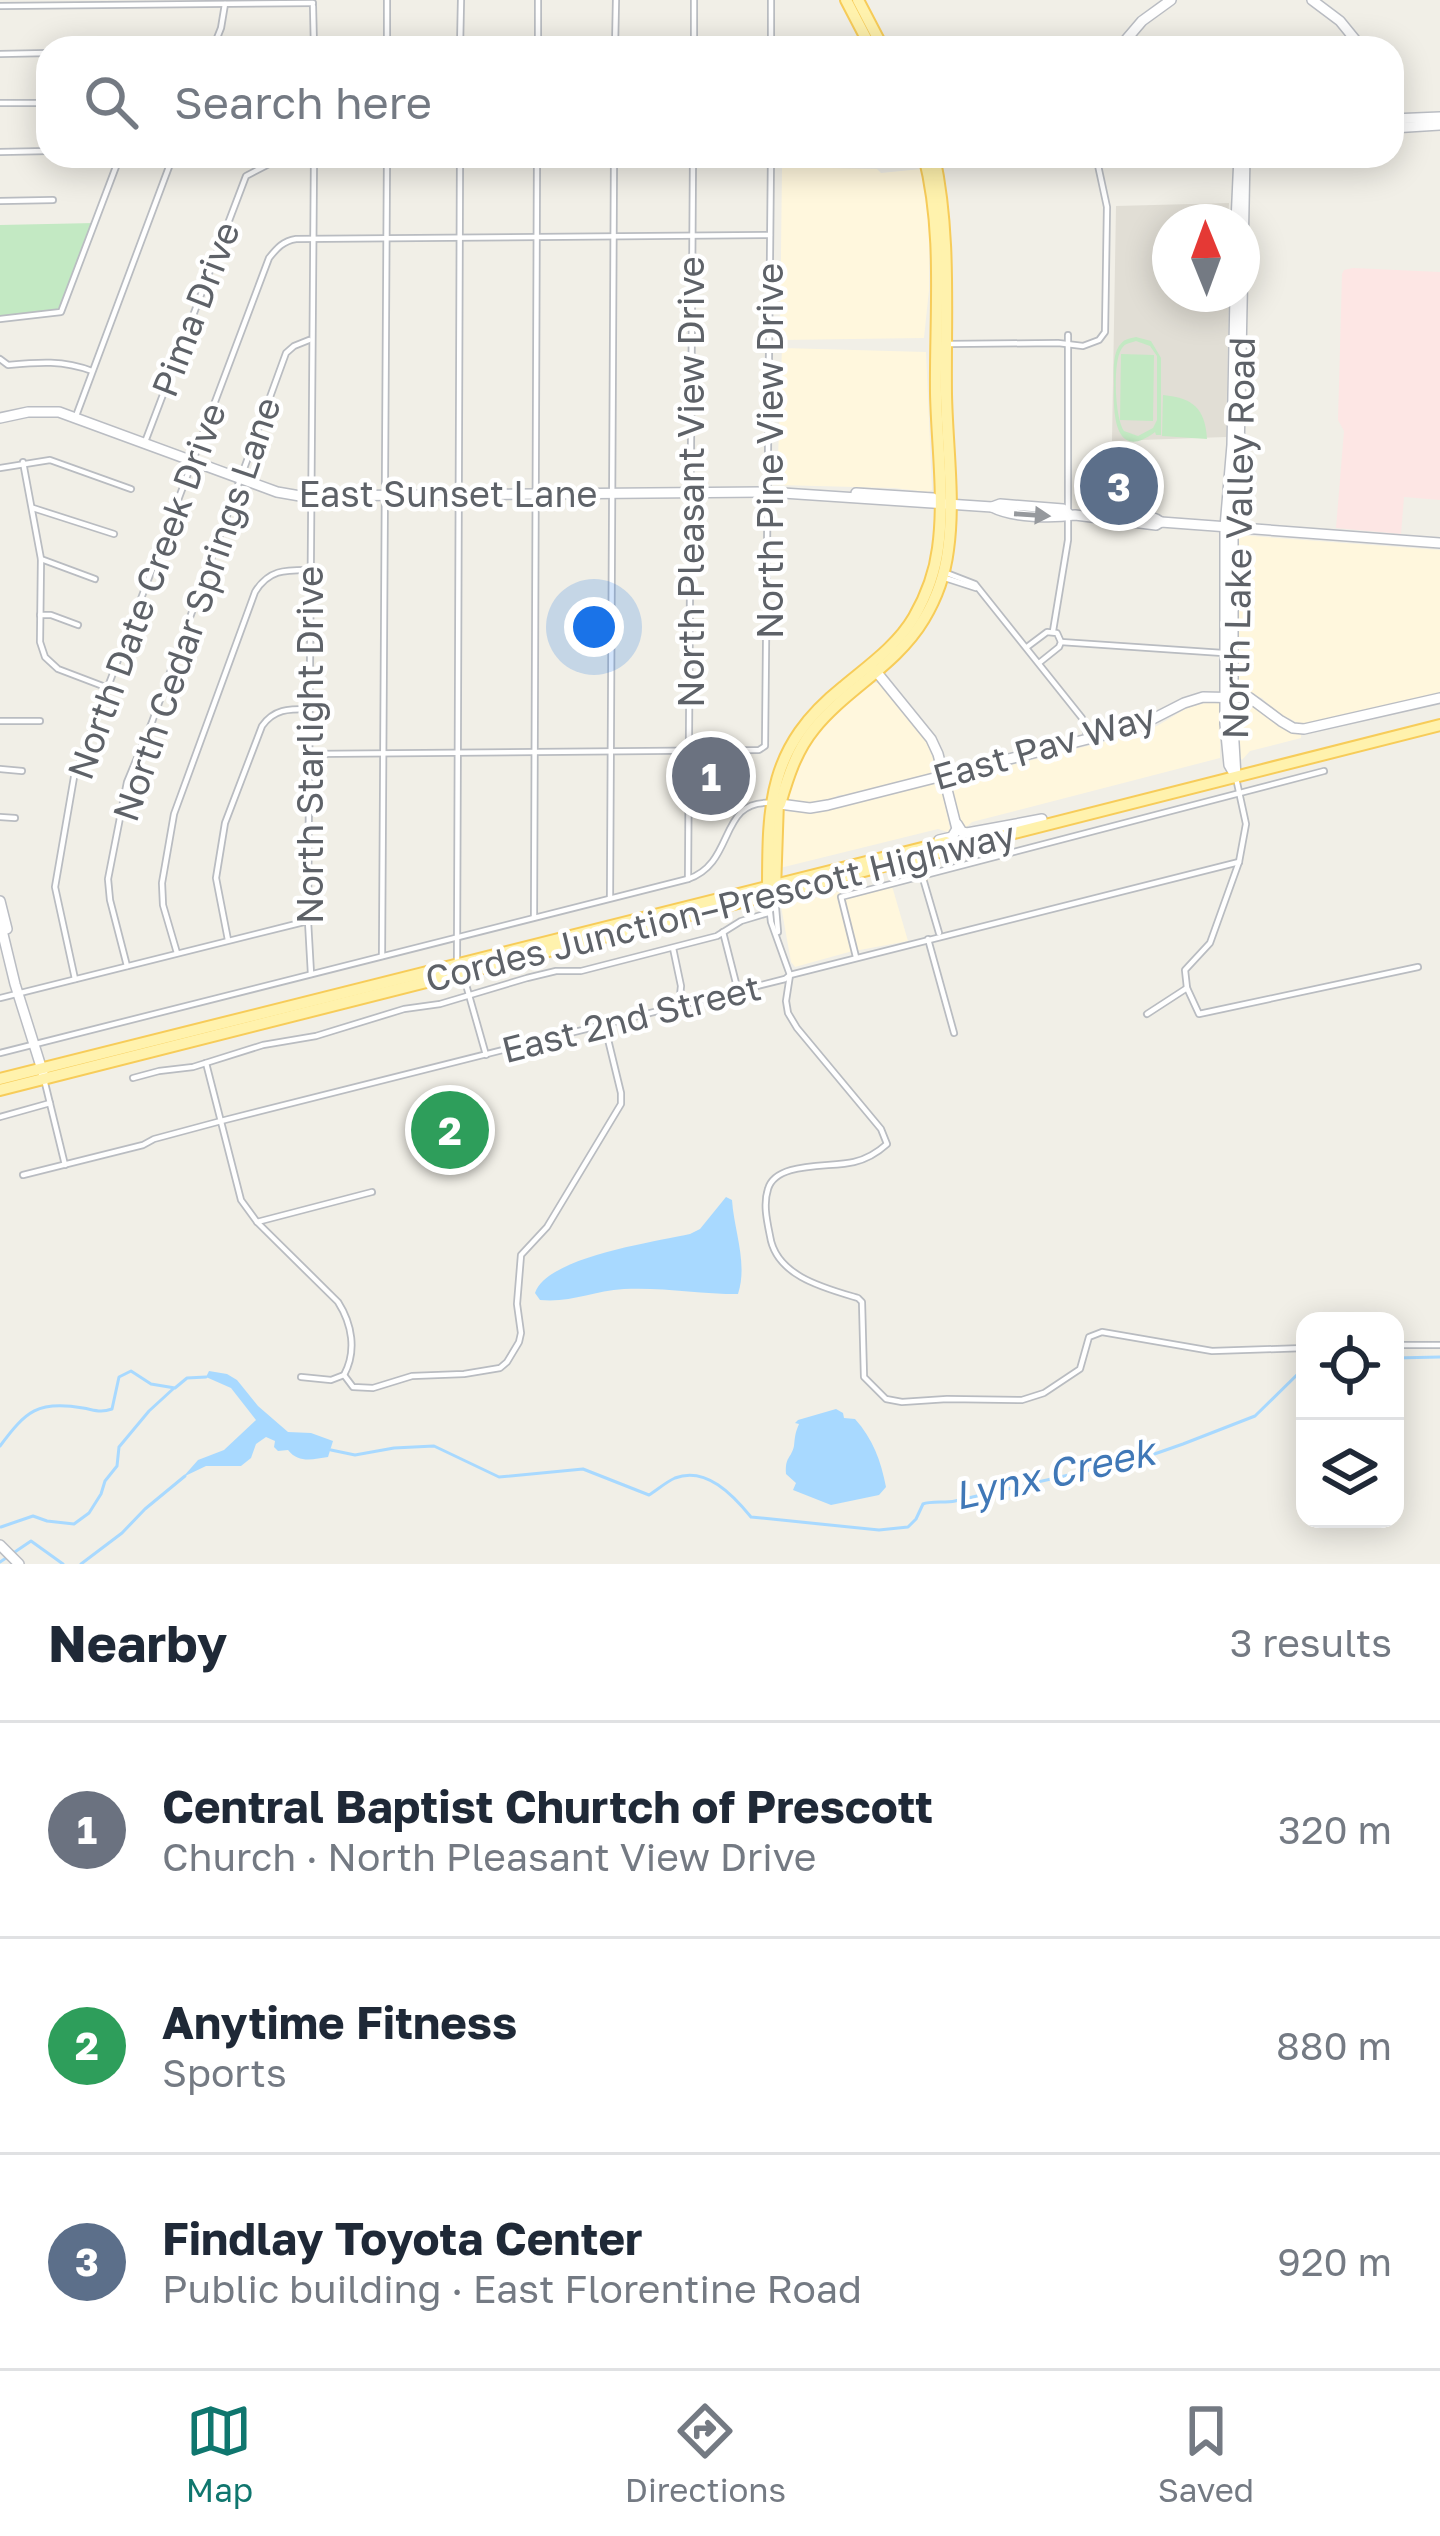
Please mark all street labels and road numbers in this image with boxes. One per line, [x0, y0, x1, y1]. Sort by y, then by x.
street label: Pima Drive [142, 216, 248, 402]
street label: North Pleasant View Drive [669, 256, 712, 708]
street label: North Pine View Drive [748, 263, 791, 639]
street label: North Lake Valley Road [1213, 336, 1263, 740]
street label: North Cedar Springs Lane [103, 391, 289, 827]
street label: North Date Creek Drive [58, 397, 234, 785]
street label: East Sunset Lane [299, 472, 597, 515]
street label: North Starlight Drive [288, 566, 331, 924]
street label: East Pav Way [928, 694, 1160, 798]
street label: Cordes Junction–Prescott Highway [421, 812, 1019, 1000]
street label: East 2nd Street [497, 965, 765, 1071]

